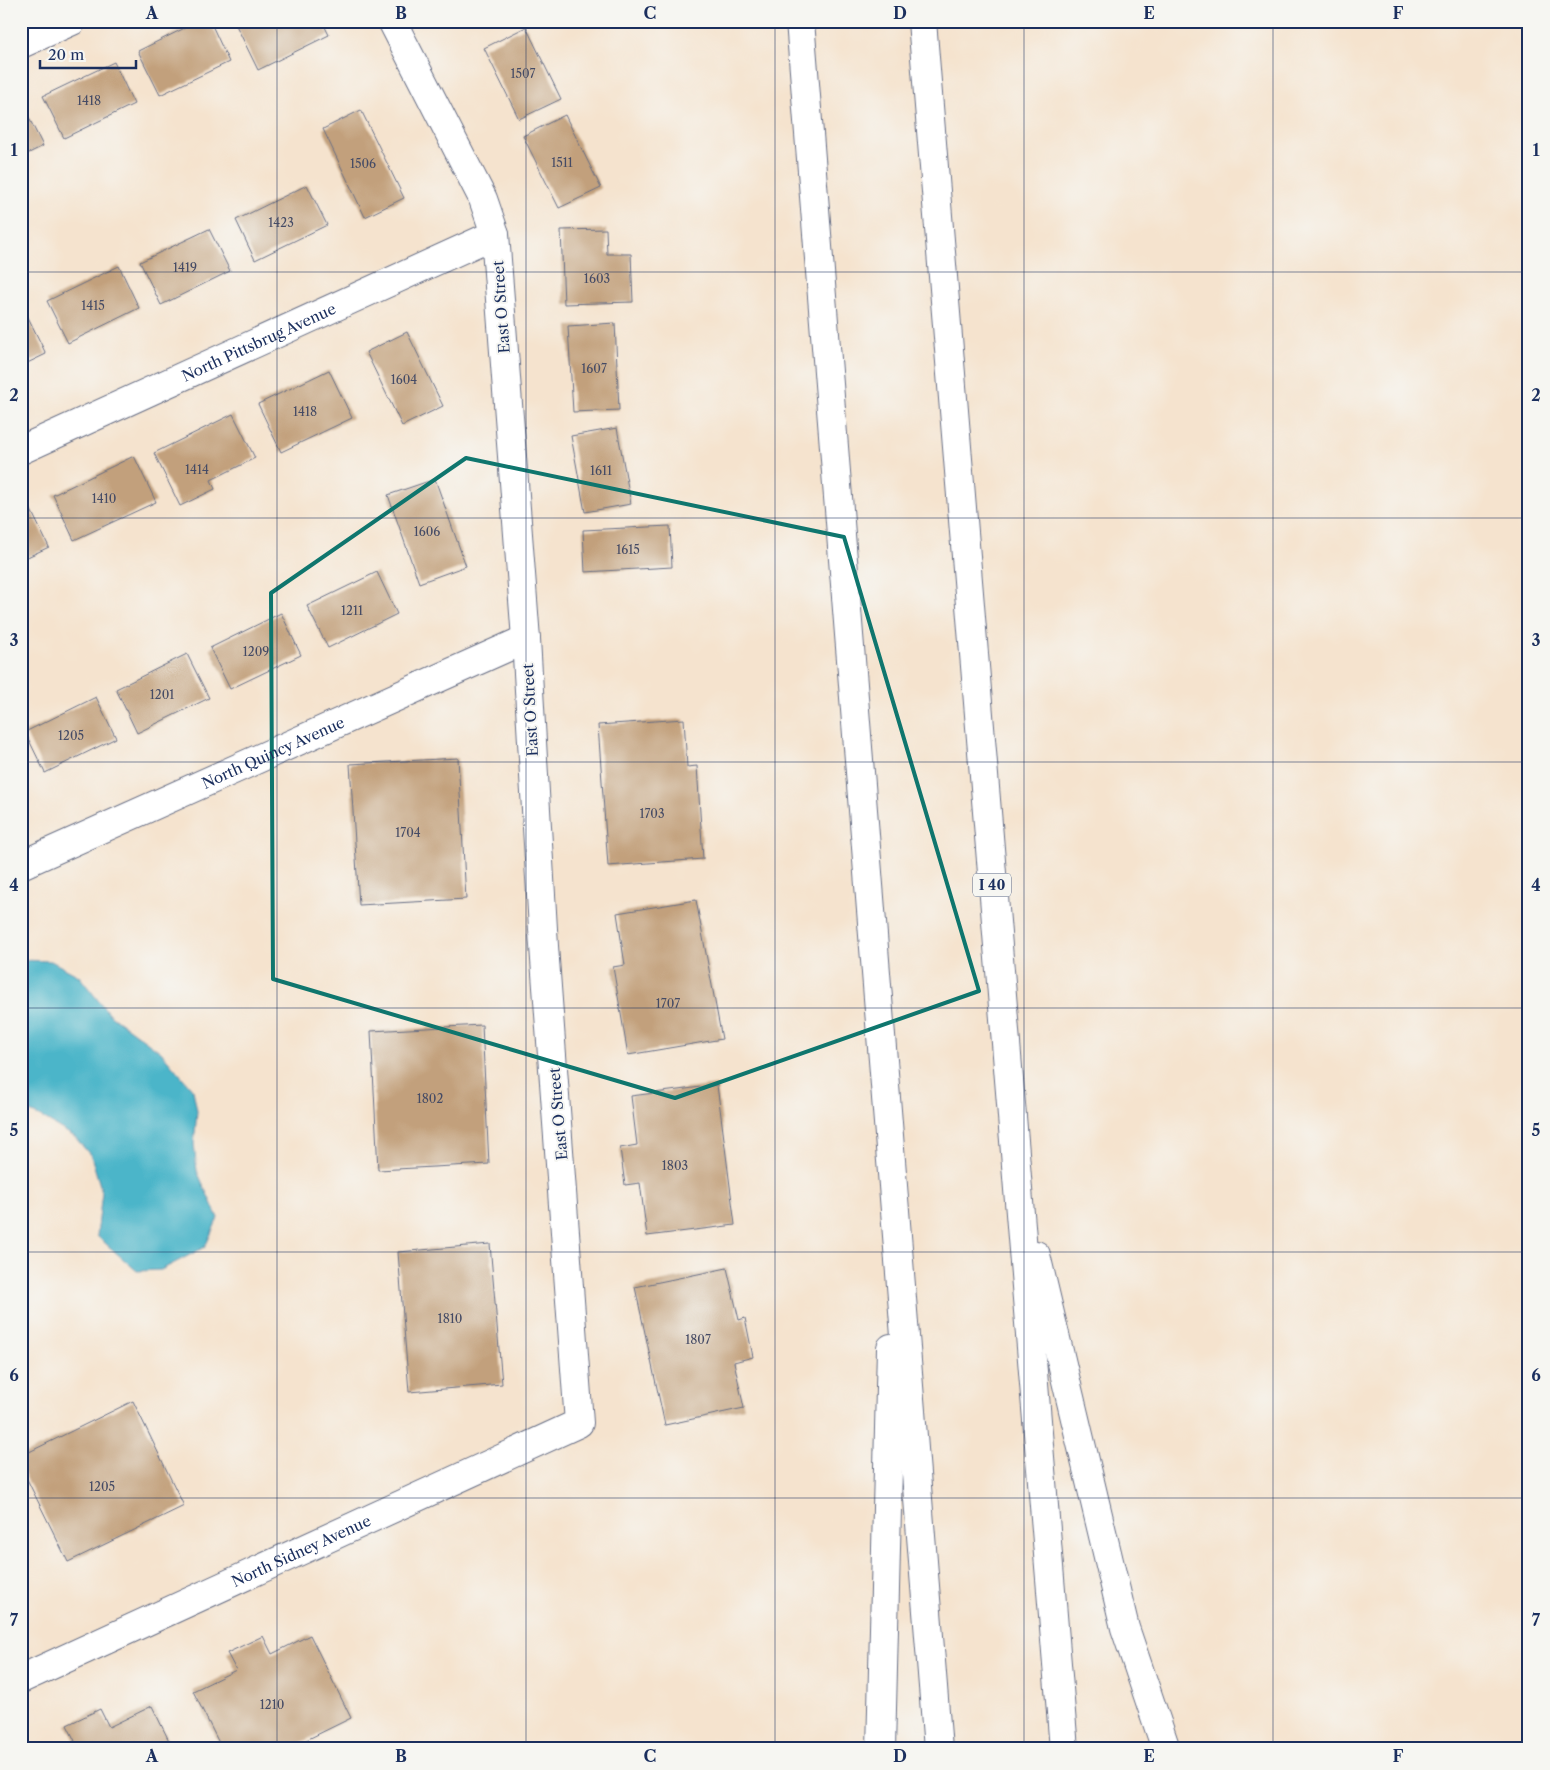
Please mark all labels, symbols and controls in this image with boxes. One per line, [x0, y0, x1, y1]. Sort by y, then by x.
text: A [145, 3, 159, 23]
text: B [395, 3, 407, 23]
text: C [644, 3, 656, 23]
text: D [893, 3, 907, 23]
text: E [1143, 3, 1155, 23]
text: F [1393, 3, 1404, 23]
scale bar [40, 38, 136, 70]
text: 20 m [48, 45, 84, 64]
house number: 1507 [510, 66, 536, 81]
house number: 1418 [77, 93, 101, 108]
text: 1 [10, 140, 18, 160]
text: 1 [1532, 140, 1540, 160]
house number: 1511 [551, 155, 573, 170]
house number: 1506 [350, 156, 376, 171]
house number: 1423 [268, 215, 294, 230]
street label: East O Street [488, 259, 514, 354]
house number: 1419 [173, 260, 197, 275]
house number: 1603 [584, 271, 610, 286]
house number: 1415 [81, 298, 105, 313]
street label: North Pittsbrug Avenue [178, 298, 339, 385]
house number: 1607 [581, 361, 607, 376]
house number: 1604 [391, 372, 417, 387]
text: 2 [9, 385, 19, 405]
text: 2 [1531, 385, 1541, 405]
house number: 1418 [293, 404, 317, 419]
house number: 1414 [185, 462, 209, 477]
house number: 1611 [590, 463, 612, 478]
house number: 1410 [92, 491, 116, 506]
house number: 1606 [414, 524, 440, 539]
house number: 1615 [616, 542, 640, 557]
house number: 1211 [341, 603, 363, 618]
text: 3 [9, 630, 19, 650]
text: 3 [1531, 630, 1541, 650]
house number: 1209 [243, 644, 269, 659]
street label: East O Street [518, 662, 542, 757]
house number: 1201 [150, 687, 174, 702]
street label: North Quincy Avenue [199, 712, 347, 792]
house number: 1205 [58, 728, 84, 743]
house number: 1703 [639, 806, 665, 821]
house number: 1704 [395, 825, 421, 840]
road number: I 40 [973, 874, 1011, 896]
text: 4 [9, 875, 19, 895]
text: 4 [1531, 875, 1541, 895]
house number: 1707 [656, 996, 680, 1011]
street label: East O Street [544, 1066, 572, 1161]
house number: 1802 [417, 1091, 443, 1106]
text: 5 [10, 1120, 19, 1140]
text: 5 [1532, 1120, 1541, 1140]
house number: 1803 [662, 1158, 688, 1173]
house number: 1810 [438, 1311, 462, 1326]
house number: 1807 [685, 1332, 711, 1347]
text: 6 [9, 1365, 19, 1385]
text: 6 [1531, 1365, 1541, 1385]
house number: 1205 [89, 1479, 115, 1494]
street label: North Sidney Avenue [228, 1510, 374, 1591]
text: 7 [10, 1610, 19, 1630]
text: 7 [1532, 1610, 1541, 1630]
house number: 1210 [260, 1697, 284, 1712]
text: A [145, 1746, 159, 1766]
text: B [395, 1746, 407, 1766]
text: C [644, 1746, 656, 1766]
text: D [893, 1746, 907, 1766]
text: E [1143, 1746, 1155, 1766]
text: F [1393, 1746, 1404, 1766]

